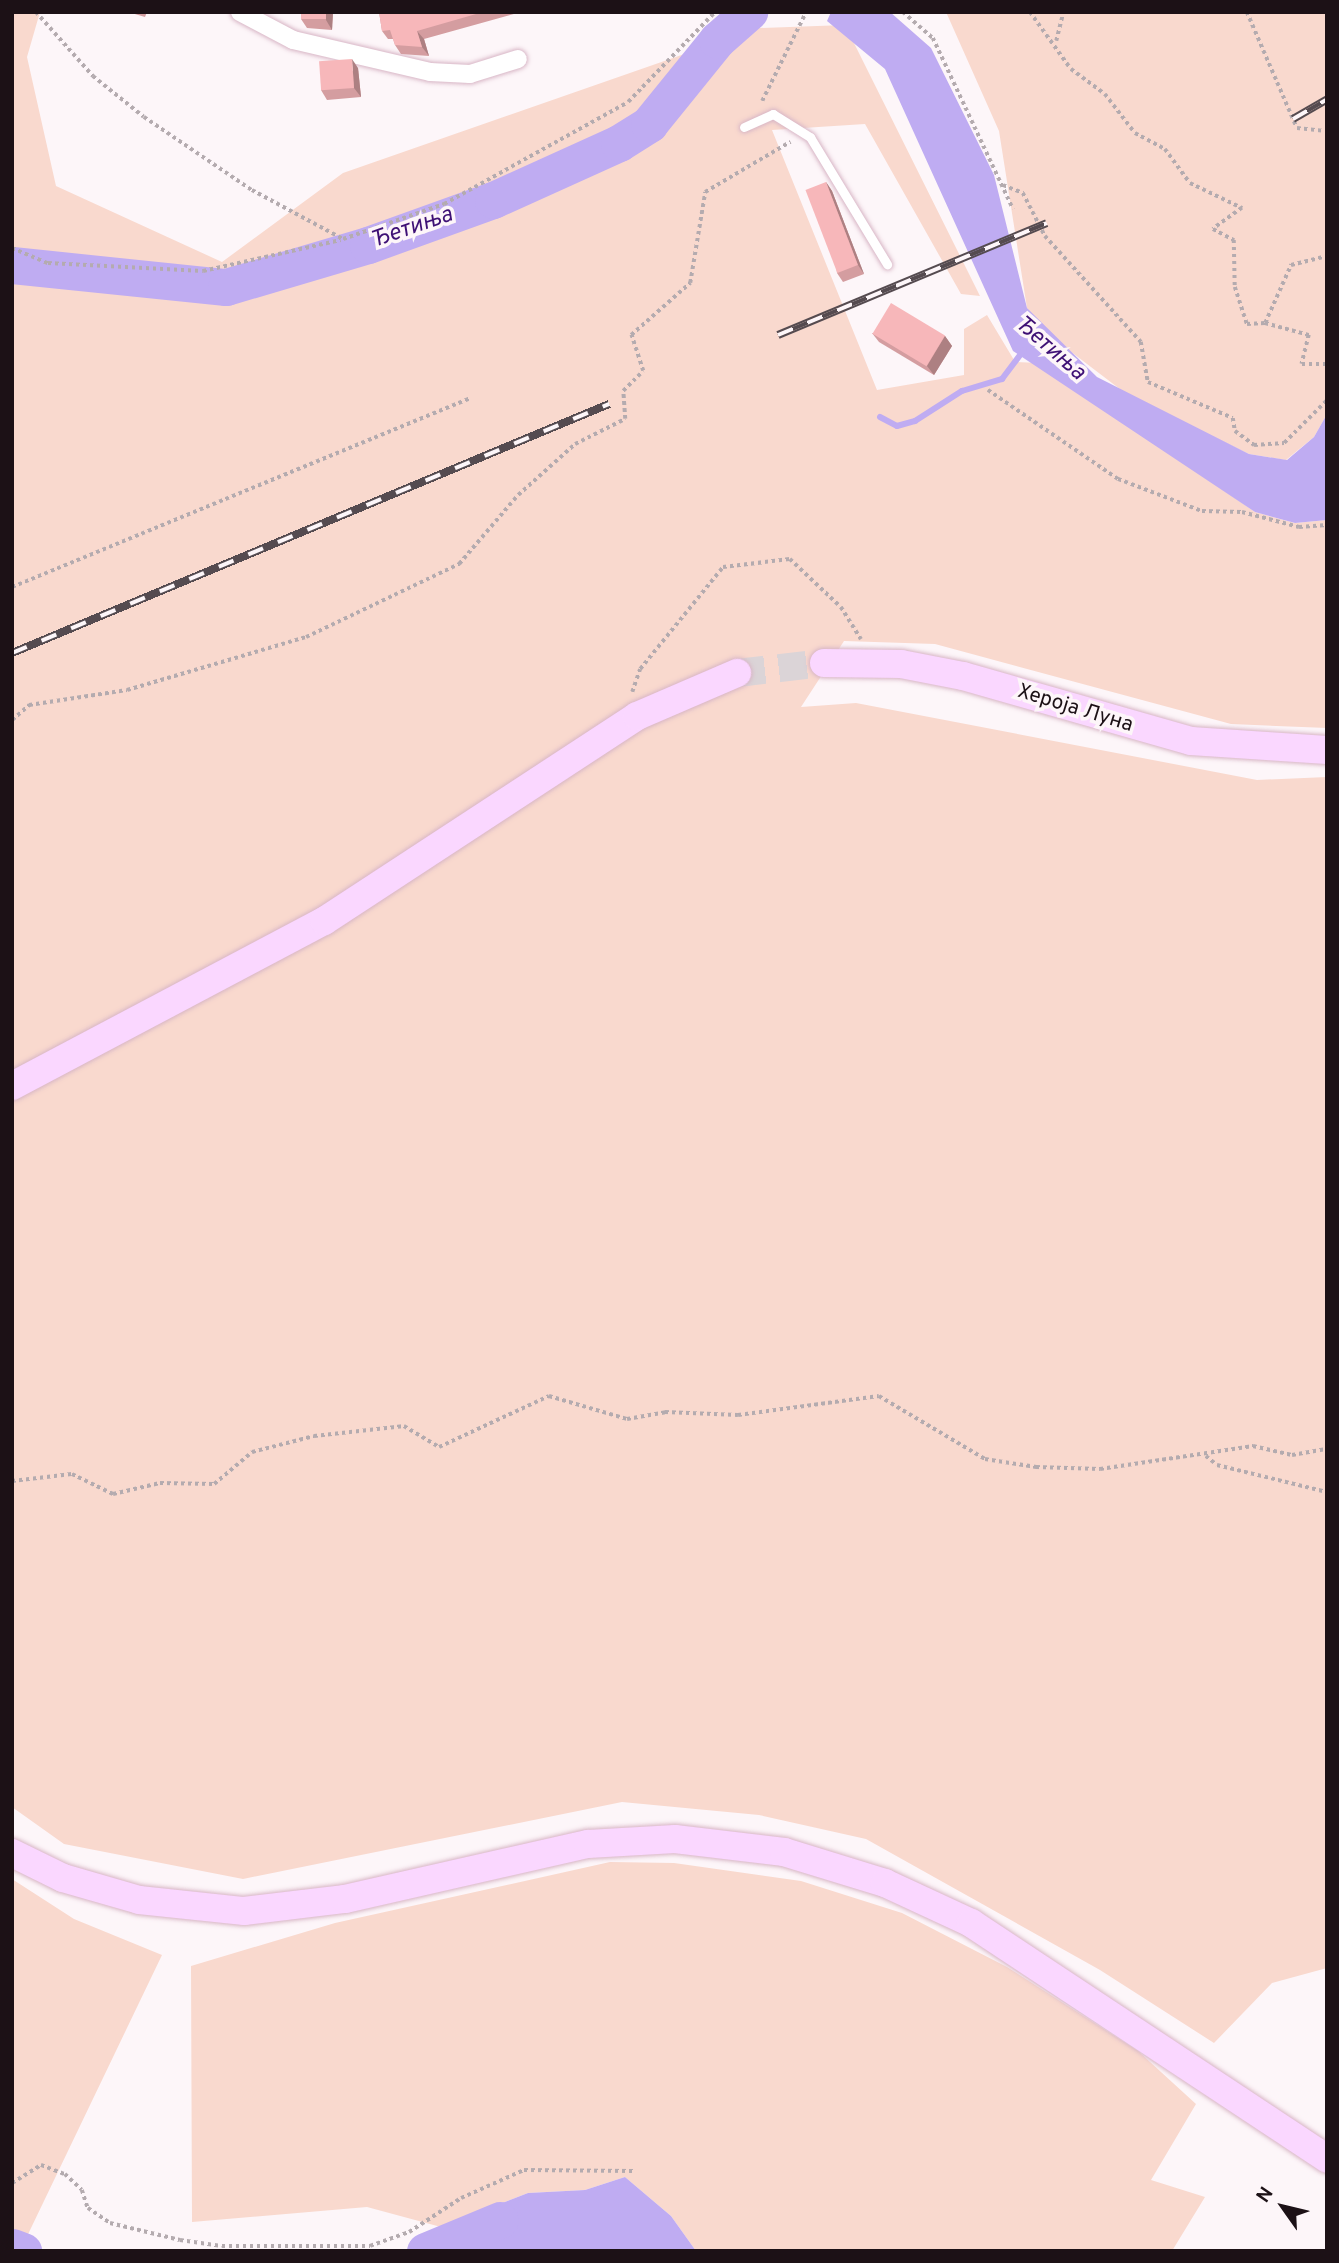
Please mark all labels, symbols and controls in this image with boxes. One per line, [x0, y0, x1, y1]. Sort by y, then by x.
water label: Ђетиња [367, 202, 457, 256]
water label: Ђетиња [1008, 311, 1090, 387]
street label: Хероја Луна [1014, 679, 1136, 739]
north arrow [1248, 2172, 1318, 2242]
text: N [1252, 2183, 1279, 2208]

